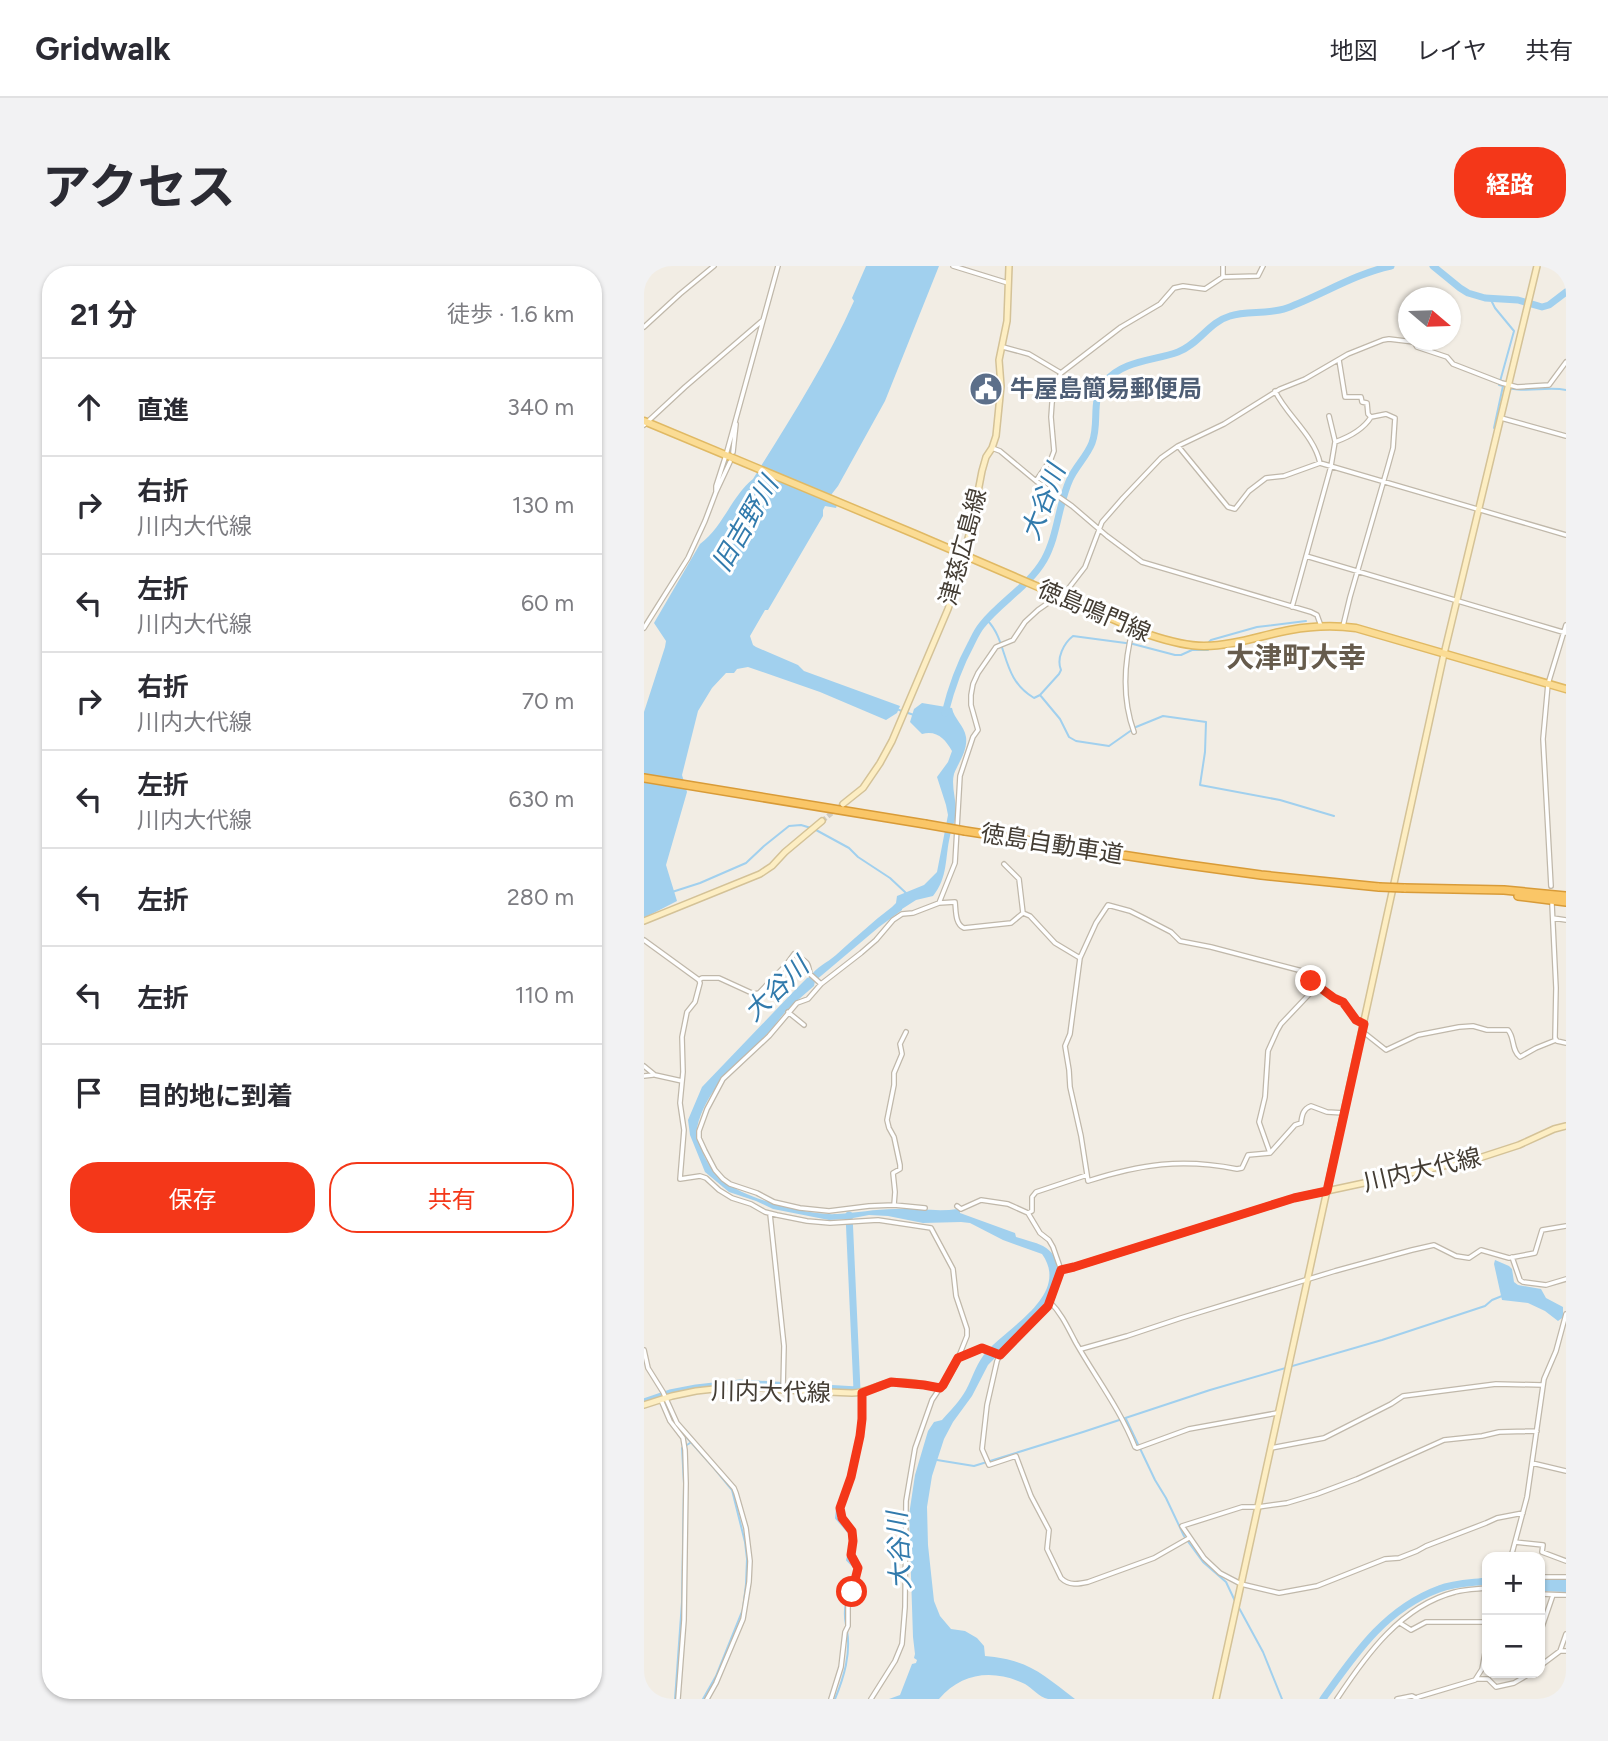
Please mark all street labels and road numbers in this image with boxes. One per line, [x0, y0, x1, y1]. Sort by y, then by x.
street label: 津慈広島線 [933, 485, 992, 609]
street label: 徳島鳴門線 [1033, 574, 1155, 647]
street label: 徳島自動車道 [979, 818, 1125, 869]
street label: 川内大代線 [1360, 1142, 1484, 1197]
street label: 川内大代線 [711, 1376, 831, 1407]

